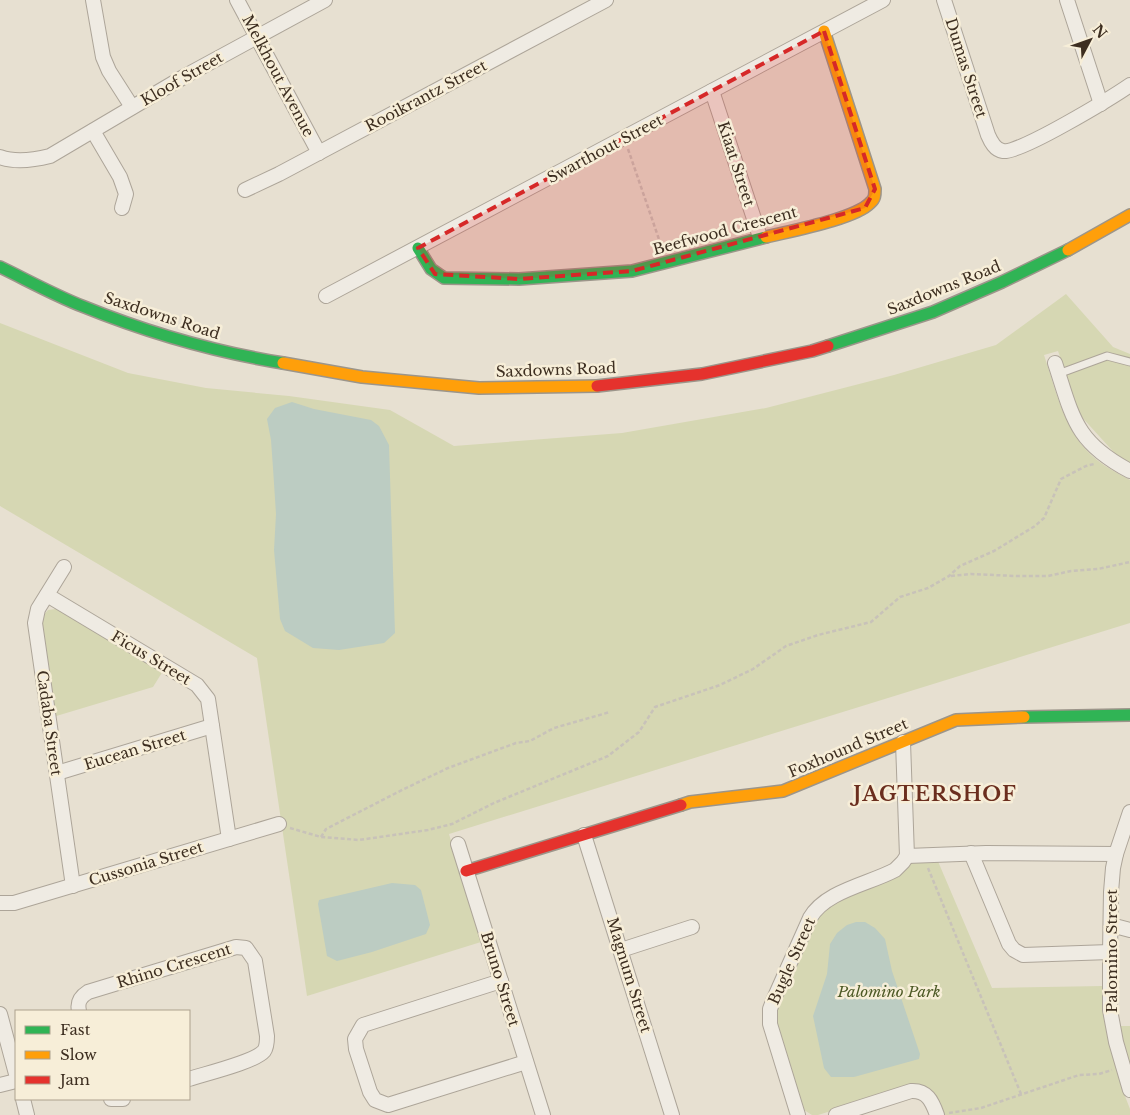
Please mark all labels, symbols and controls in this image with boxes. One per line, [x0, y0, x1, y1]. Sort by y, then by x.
street label: Melkhout Avenue [238, 12, 319, 140]
street label: Dumas Street [941, 15, 992, 121]
north arrow [1065, 15, 1115, 65]
text: N [1089, 21, 1111, 42]
street label: Kloof Street [137, 47, 227, 110]
street label: Rooikrantz Street [362, 55, 490, 136]
street label: Swarthout Street [544, 110, 666, 187]
street label: Kiaat Street [714, 119, 759, 209]
street label: Beefwood Crescent [651, 202, 799, 259]
street label: Saxdowns Road [884, 256, 1003, 319]
street label: Saxdowns Road [102, 288, 222, 343]
street label: Saxdowns Road [495, 358, 617, 381]
street label: Ficus Street [108, 626, 195, 689]
street label: Cadaba Street [33, 669, 66, 777]
street label: Foxhound Street [785, 714, 911, 781]
street label: Eucean Street [82, 725, 188, 774]
district label: JAGTERSHOF [849, 782, 1017, 806]
street label: Cussonia Street [86, 837, 206, 890]
street label: Palomino Street [1102, 889, 1121, 1013]
street label: Bugle Street [764, 914, 819, 1007]
street label: Magnum Street [603, 915, 656, 1035]
street label: Bruno Street [477, 929, 524, 1029]
street label: Rhino Crescent [114, 939, 234, 992]
park label: Palomino Park [836, 982, 941, 1001]
legend [15, 1010, 190, 1100]
text: Fast [60, 1020, 91, 1039]
text: Slow [60, 1045, 97, 1064]
text: Jam [58, 1070, 90, 1089]

